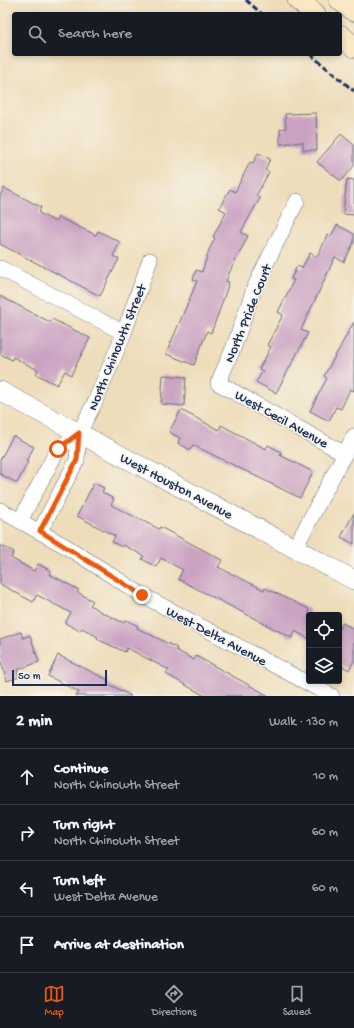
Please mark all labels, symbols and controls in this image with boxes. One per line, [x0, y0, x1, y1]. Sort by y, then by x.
search box [12, 12, 342, 56]
icon: search [26, 23, 48, 45]
text: Search here [58, 25, 132, 43]
street label: North Pride Court [222, 261, 277, 366]
street label: North Chinowth Street [85, 281, 152, 414]
street label: West Cecil Avenue [231, 387, 331, 453]
route start [49, 440, 67, 458]
street label: West Houston Avenue [116, 450, 236, 524]
route end [133, 586, 151, 604]
street label: West Delta Avenue [163, 603, 270, 671]
map controls [306, 612, 342, 684]
button: locate [306, 612, 342, 648]
button: layers [306, 648, 342, 684]
scale bar [12, 668, 107, 687]
text: 50 m [18, 671, 40, 683]
text: 2 min [16, 712, 52, 732]
text: Walk · 130 m [269, 715, 338, 730]
text: Continue [54, 760, 108, 778]
icon: ahead [16, 766, 38, 788]
text: 10 m [313, 769, 338, 784]
text: North Chinowth Street [54, 778, 179, 793]
text: Turn right [54, 816, 114, 834]
icon: right [16, 822, 38, 844]
text: 60 m [312, 825, 338, 840]
text: North Chinowth Street [54, 834, 179, 849]
text: Turn left [54, 872, 105, 890]
icon: left [16, 878, 38, 900]
text: 60 m [312, 881, 338, 896]
text: West Delta Avenue [54, 890, 158, 905]
icon: arrive [16, 934, 38, 956]
text: Arrive at destination [54, 936, 184, 954]
tab: Map [43, 983, 65, 1019]
tab: Directions [152, 983, 196, 1019]
tab: Saved [283, 983, 311, 1019]

